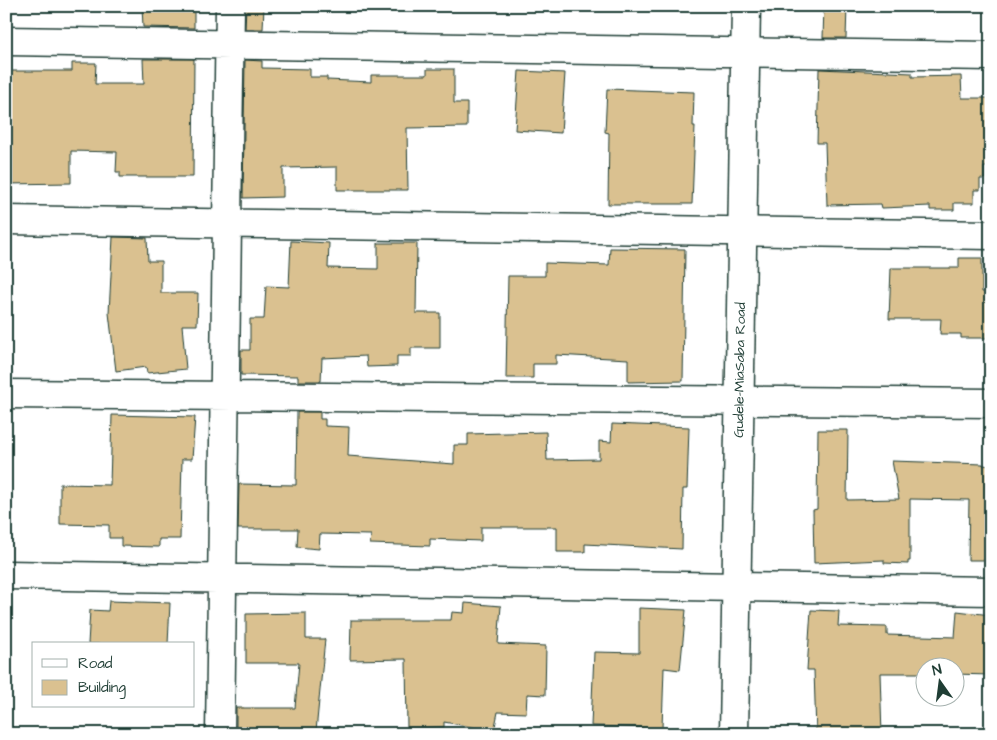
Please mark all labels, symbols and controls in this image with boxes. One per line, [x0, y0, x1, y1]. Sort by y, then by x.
street label: Gudele-MiaSaba Road [729, 302, 751, 438]
legend [32, 642, 195, 708]
text: Road [78, 653, 113, 674]
north arrow [914, 658, 964, 708]
text: N [930, 660, 944, 681]
text: Building [78, 677, 126, 699]

